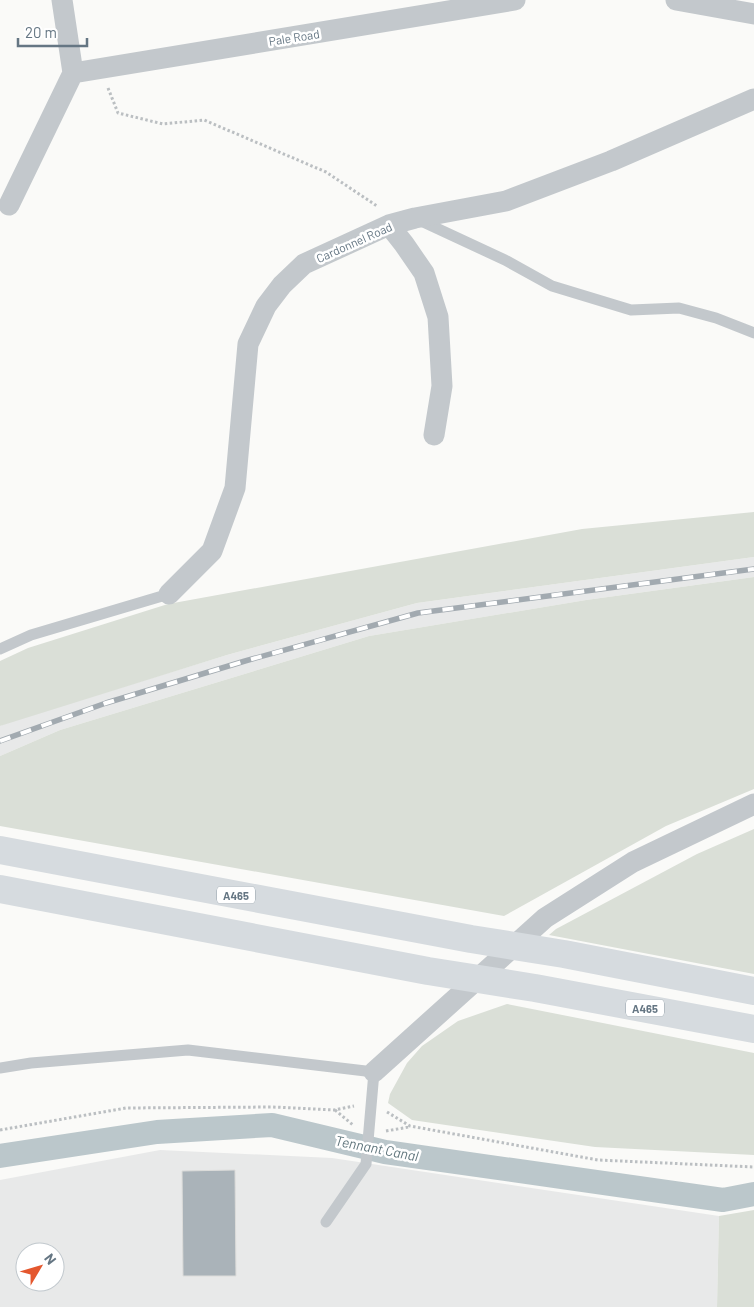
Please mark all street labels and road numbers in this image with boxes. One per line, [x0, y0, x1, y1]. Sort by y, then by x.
street label: Pale Road [268, 26, 320, 48]
street label: Cardonnel Road [314, 219, 394, 265]
road number: A465 [217, 886, 255, 904]
road number: A465 [626, 1000, 664, 1016]

